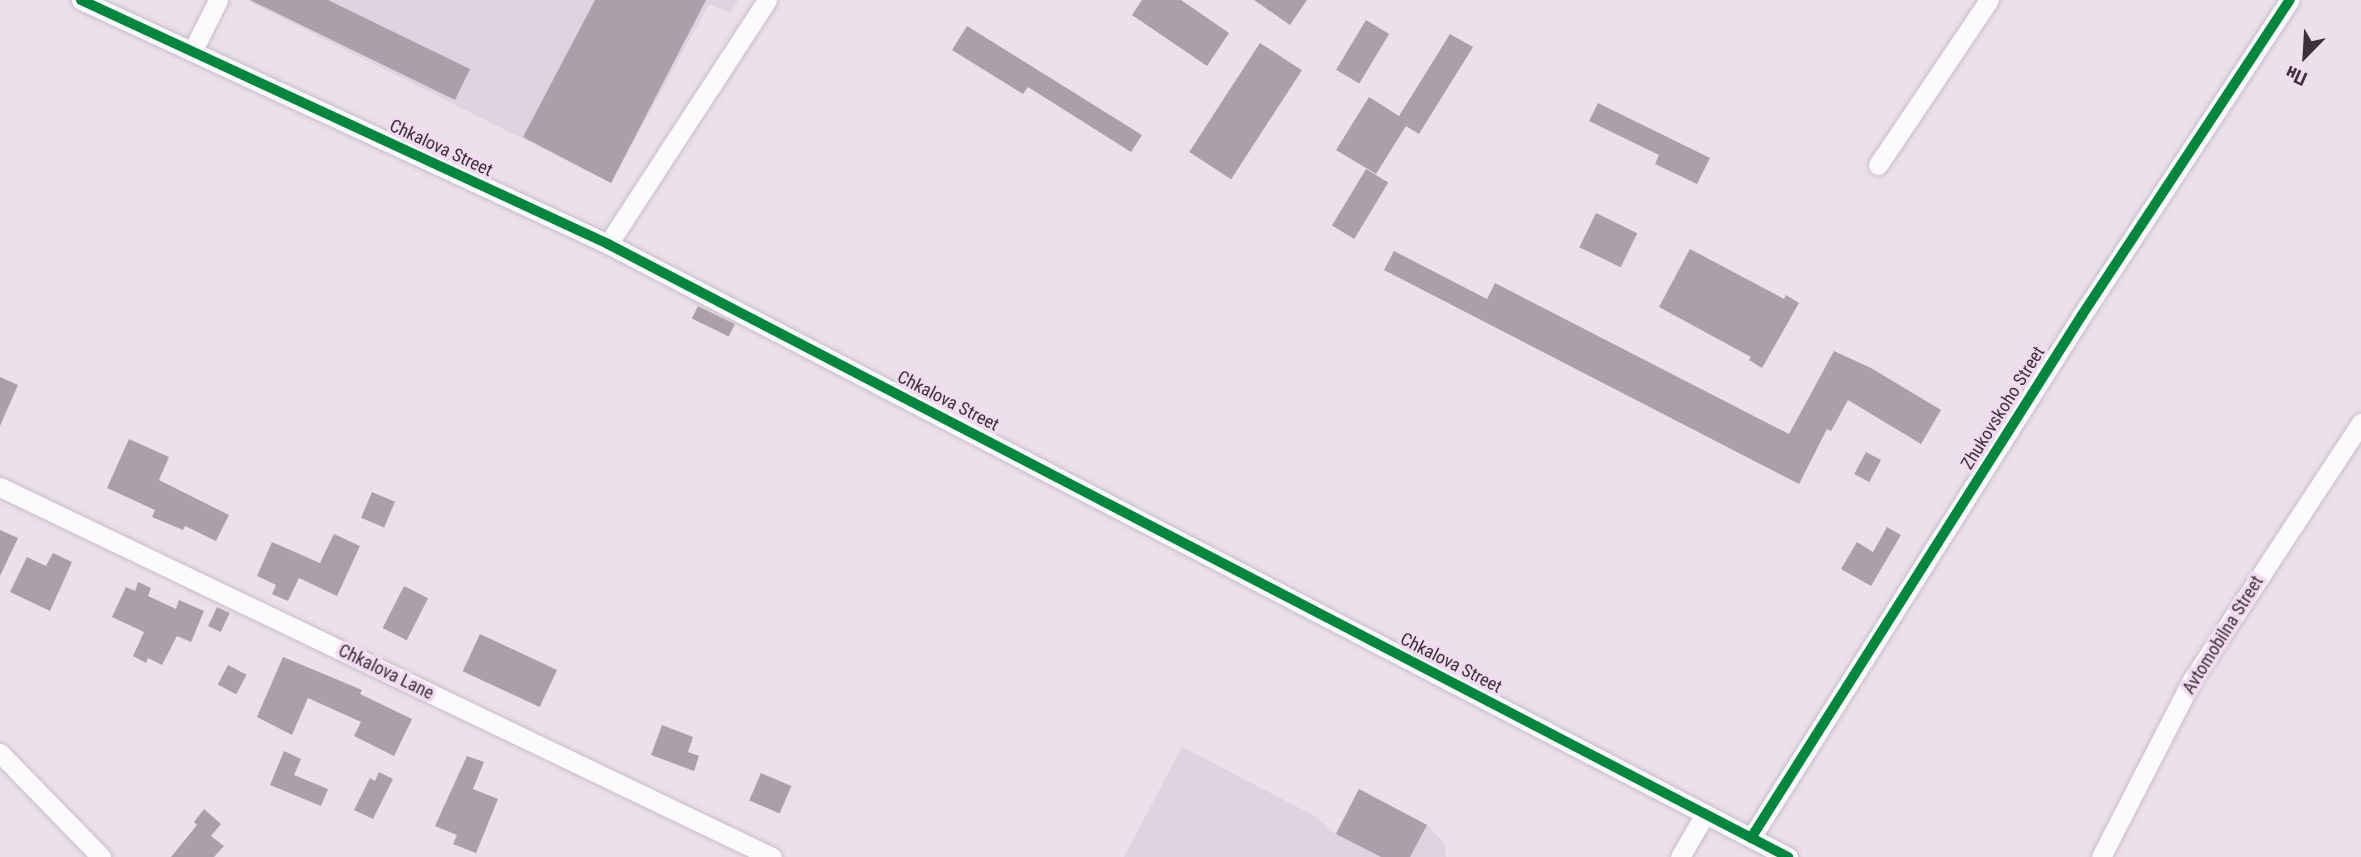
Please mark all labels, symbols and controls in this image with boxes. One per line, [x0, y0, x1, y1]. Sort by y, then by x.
north arrow [2270, 21, 2340, 91]
text: Пн [2282, 61, 2311, 90]
street label: Chkalova Street [386, 115, 496, 181]
street label: Zhukovskoho Street [1957, 343, 2049, 473]
street label: Chkalova Street [894, 366, 1002, 436]
street label: Avtomobilna Street [2178, 572, 2268, 698]
street label: Chkalova Street [1397, 628, 1505, 698]
street label: Chkalova Lane [335, 640, 437, 704]

